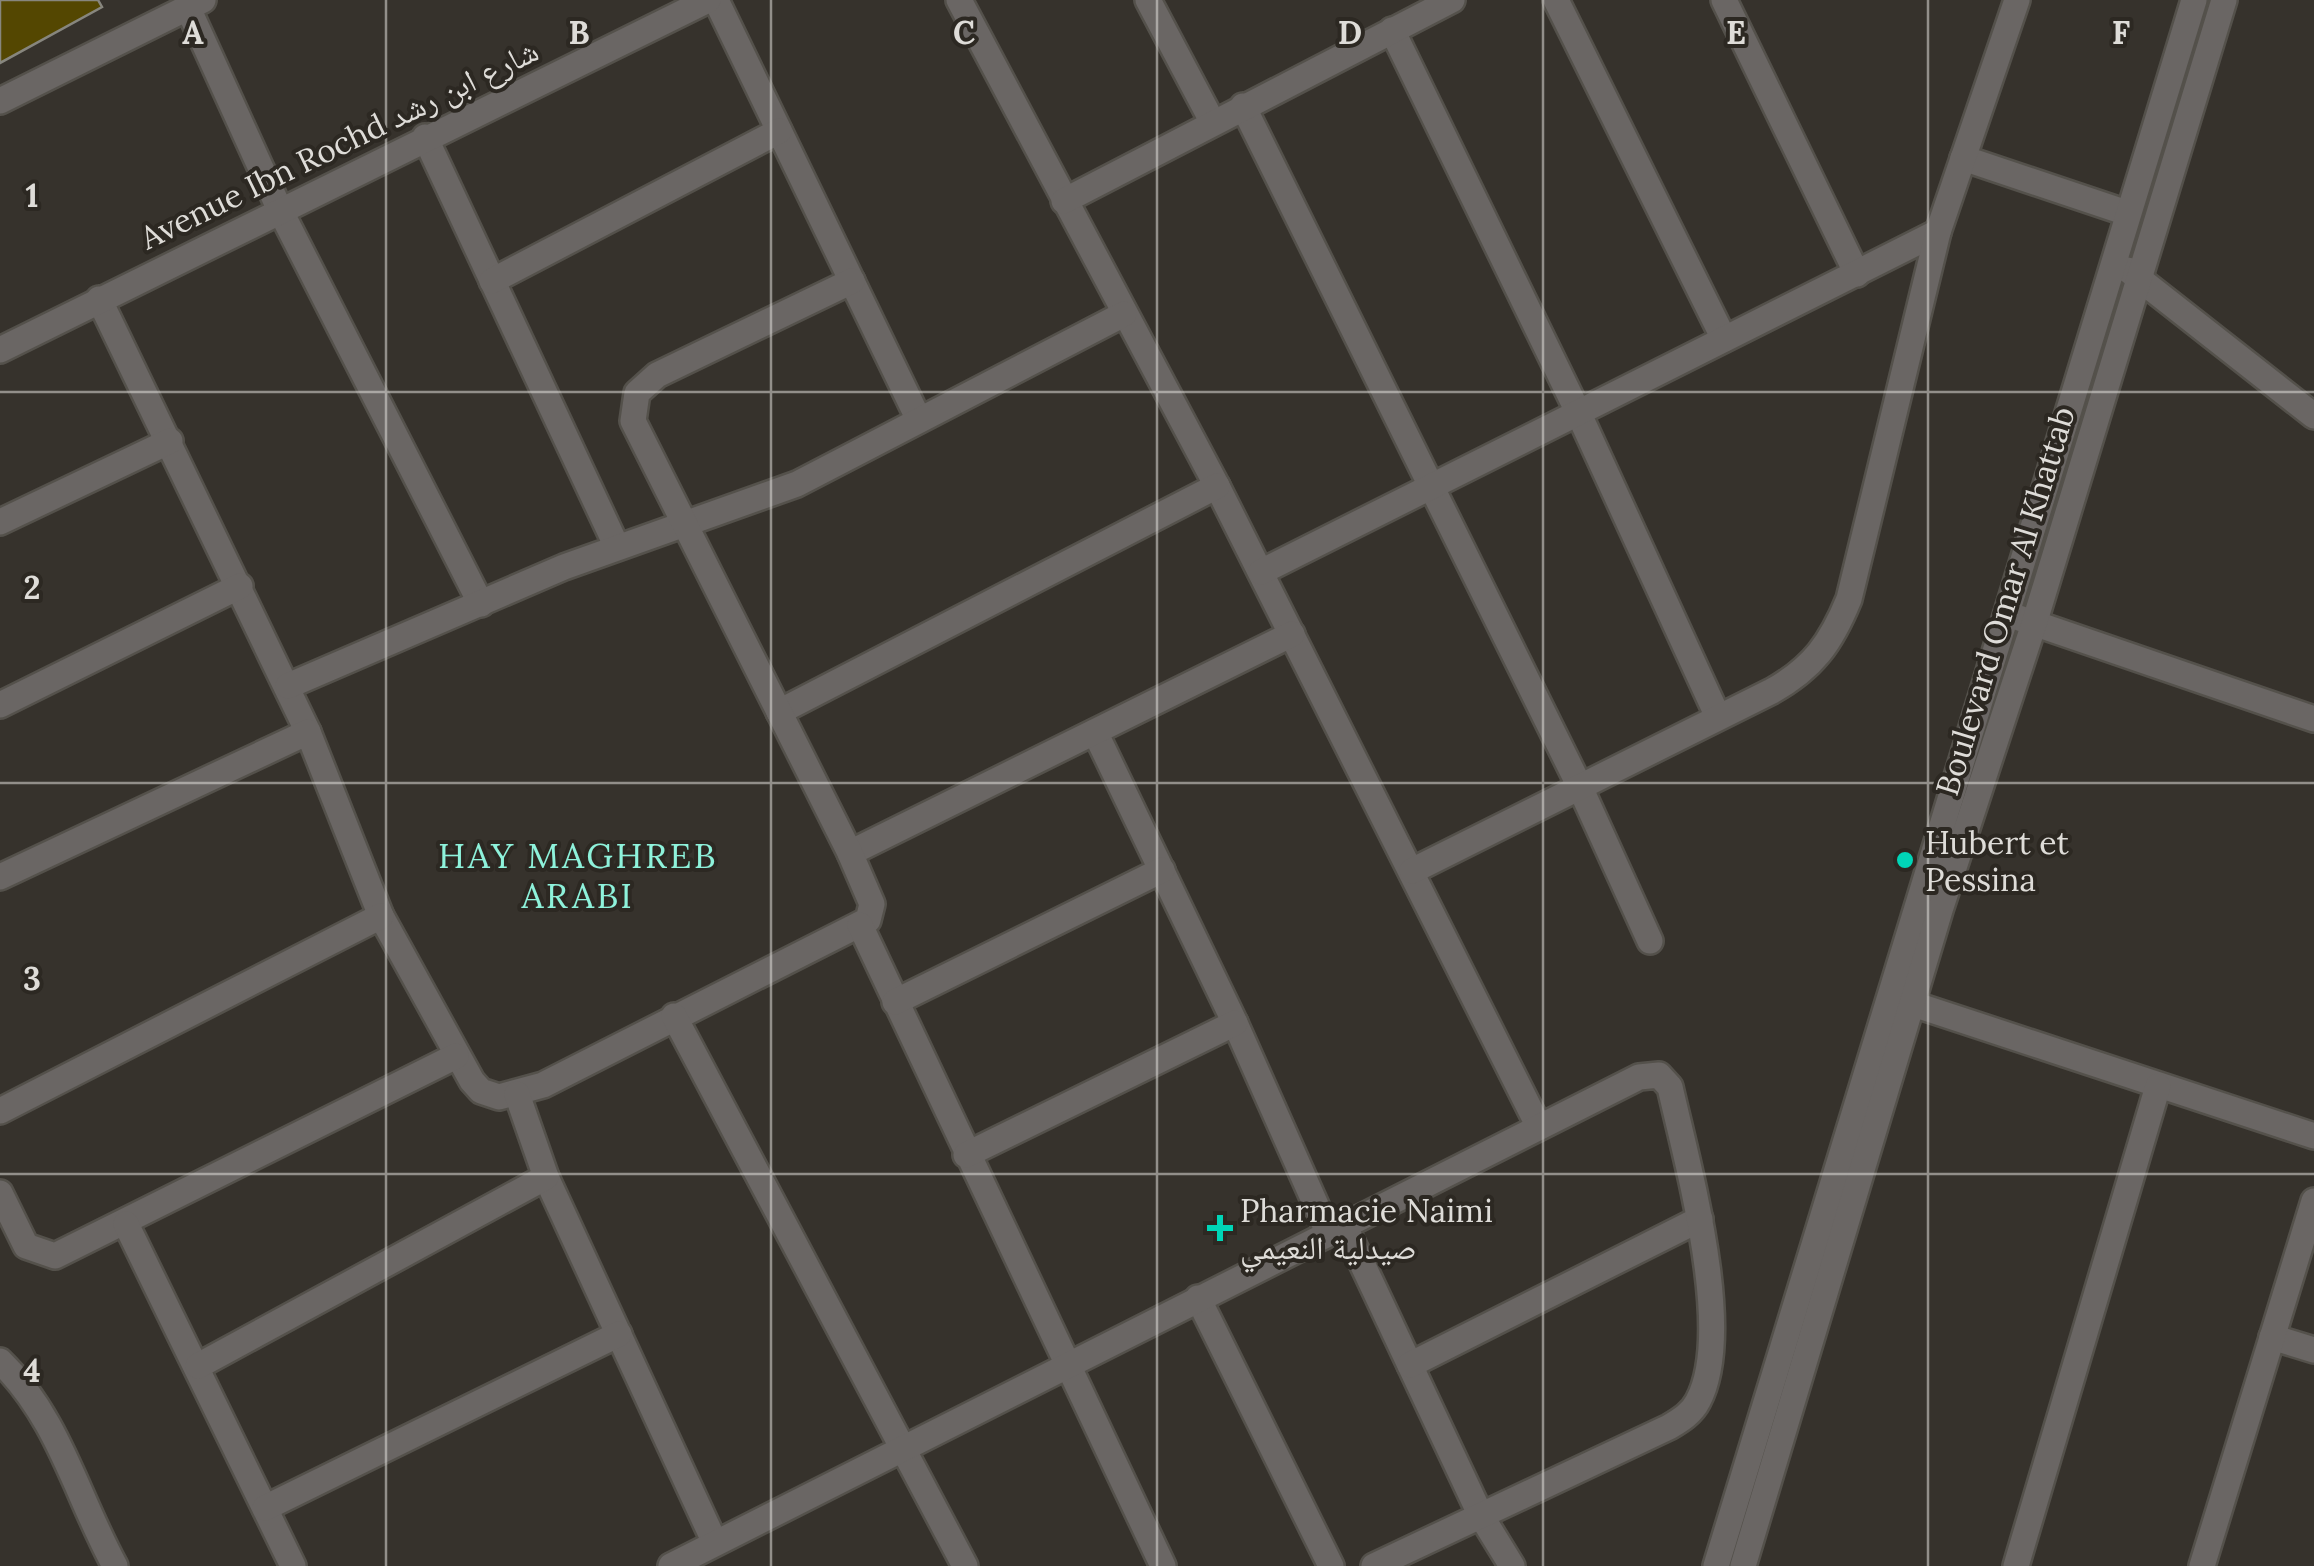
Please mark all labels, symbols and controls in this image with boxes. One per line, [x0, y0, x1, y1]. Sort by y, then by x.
text: B [568, 12, 590, 53]
text: C [953, 12, 975, 53]
text: D [1338, 12, 1362, 53]
text: E [1726, 12, 1746, 53]
text: F [2112, 12, 2130, 53]
street label: Avenue Ibn Rochd شارع ابن رشد [134, 31, 544, 257]
text: 1 [26, 175, 39, 216]
street label: Boulevard Omar Al Khattab [1926, 402, 2084, 800]
text: 2 [23, 567, 41, 608]
place label: Hubert et Pessina [1925, 822, 2069, 900]
district label: HAY MAGHREB ARABI [438, 833, 718, 918]
marker: Hubert et Pessina [1894, 849, 1916, 871]
text: 3 [23, 958, 41, 999]
place label: Pharmacie Naimi صيدلية النعيمي [1240, 1190, 1493, 1273]
marker: Pharmacie Naimi صيدلية النعيمي [1209, 1217, 1231, 1239]
text: 4 [23, 1350, 41, 1391]

